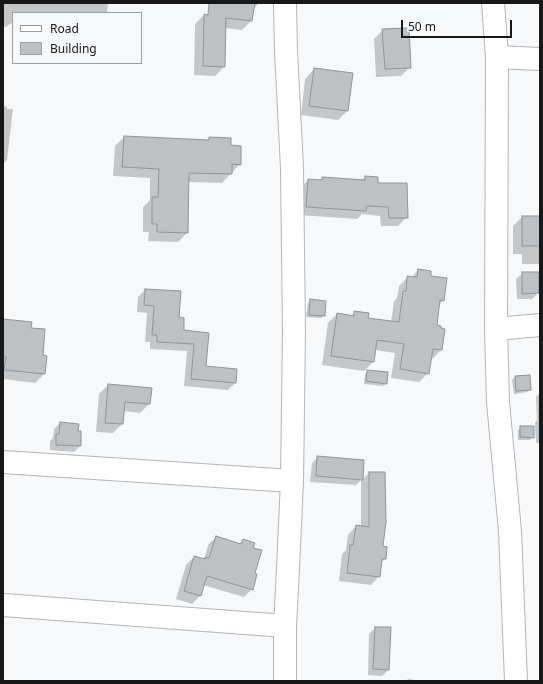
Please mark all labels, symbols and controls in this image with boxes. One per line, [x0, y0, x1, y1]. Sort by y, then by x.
legend [12, 12, 142, 64]
scale bar [403, 12, 514, 38]
text: 50 m [408, 18, 436, 35]
text: Road [50, 20, 79, 37]
text: Building [50, 40, 97, 57]

